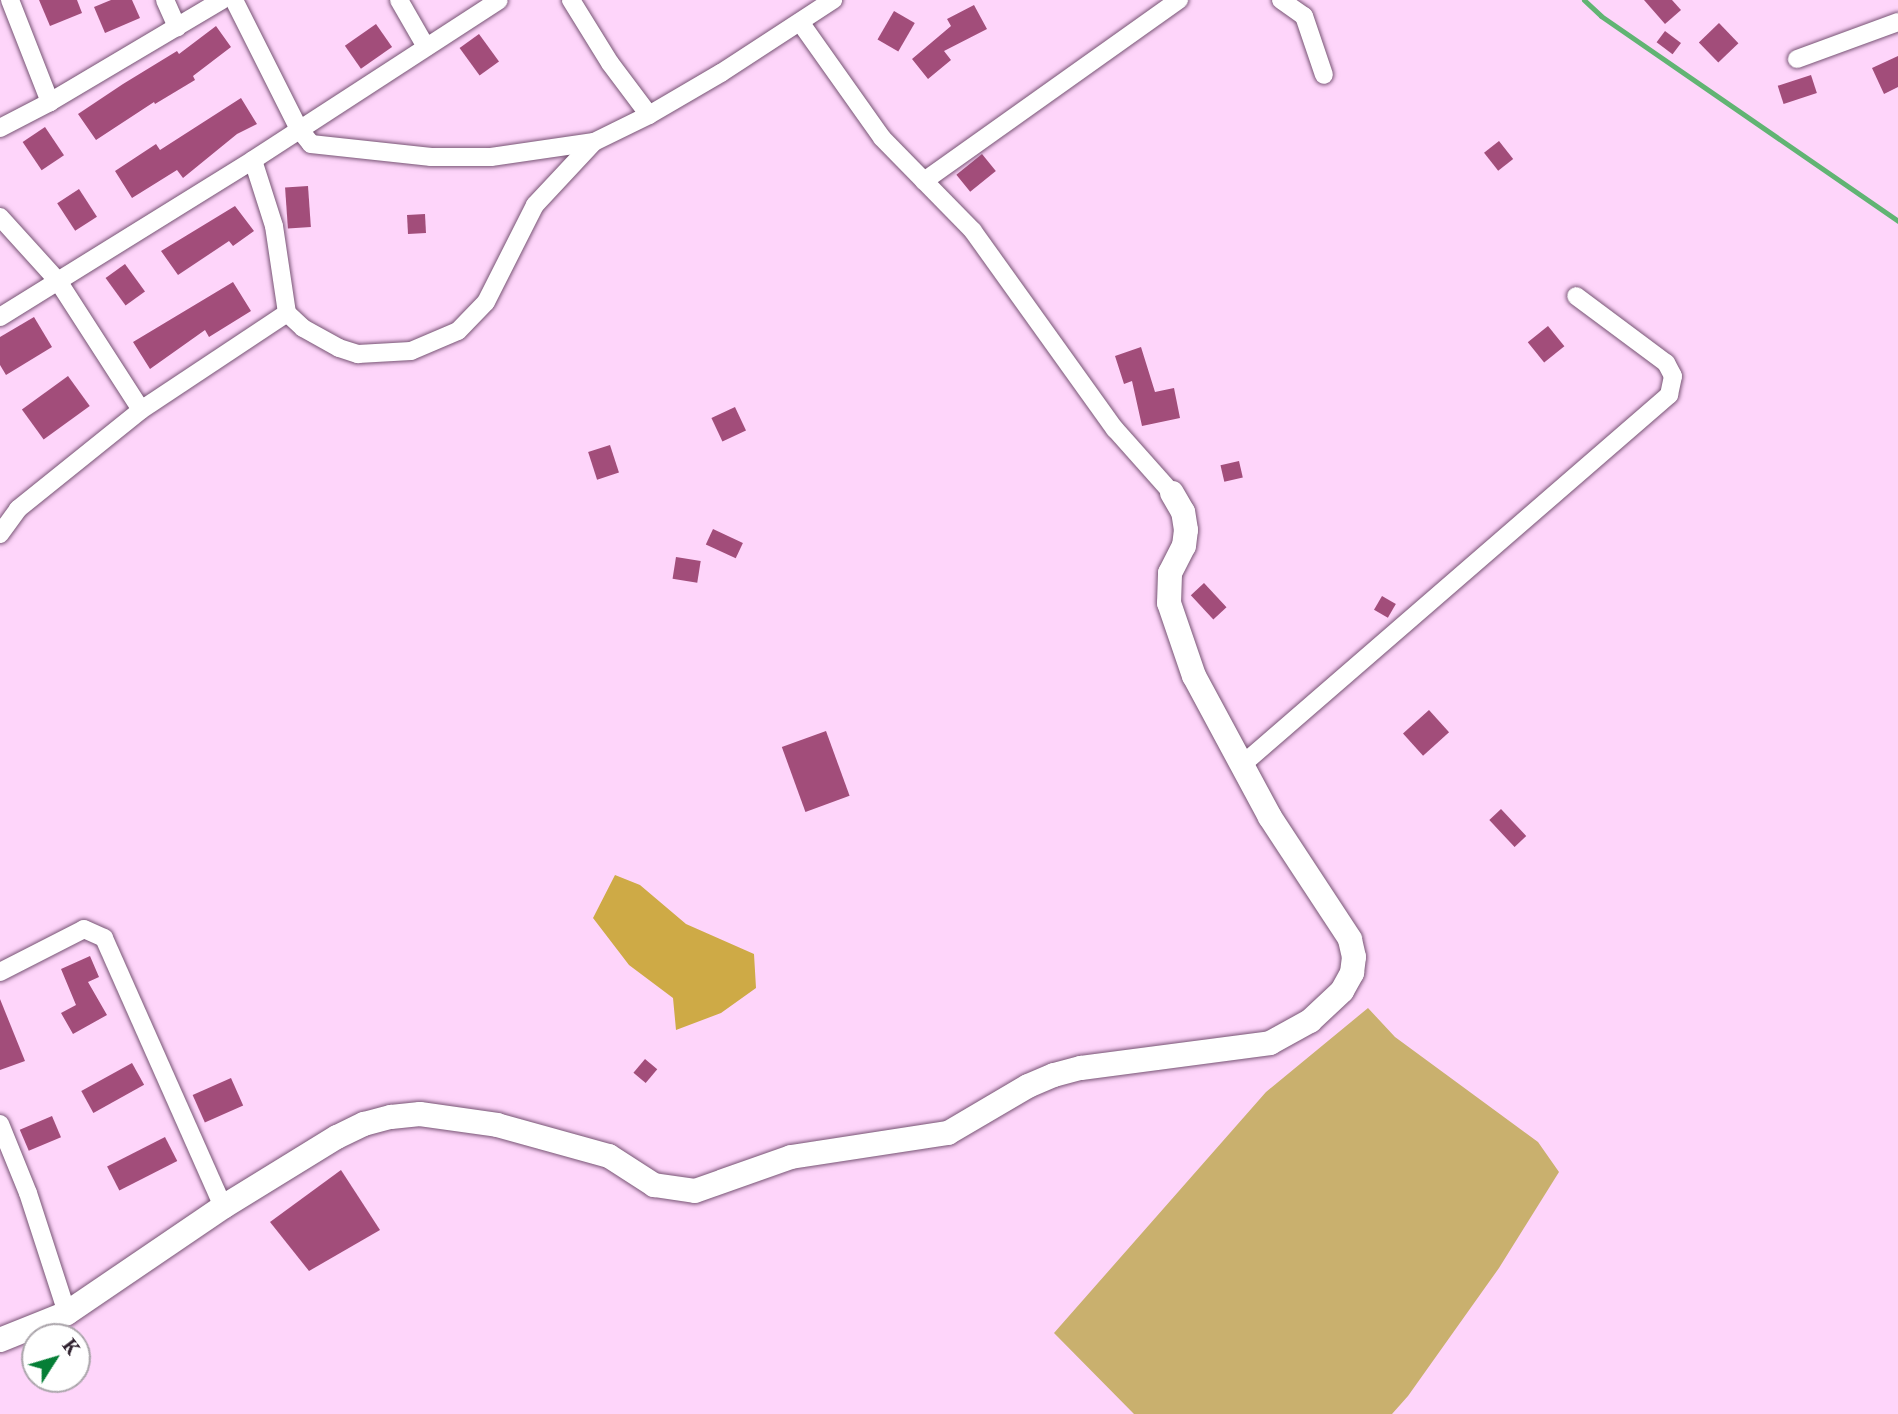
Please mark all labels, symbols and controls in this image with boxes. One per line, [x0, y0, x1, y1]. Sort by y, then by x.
north arrow [21, 1323, 91, 1393]
text: K [57, 1333, 86, 1360]

